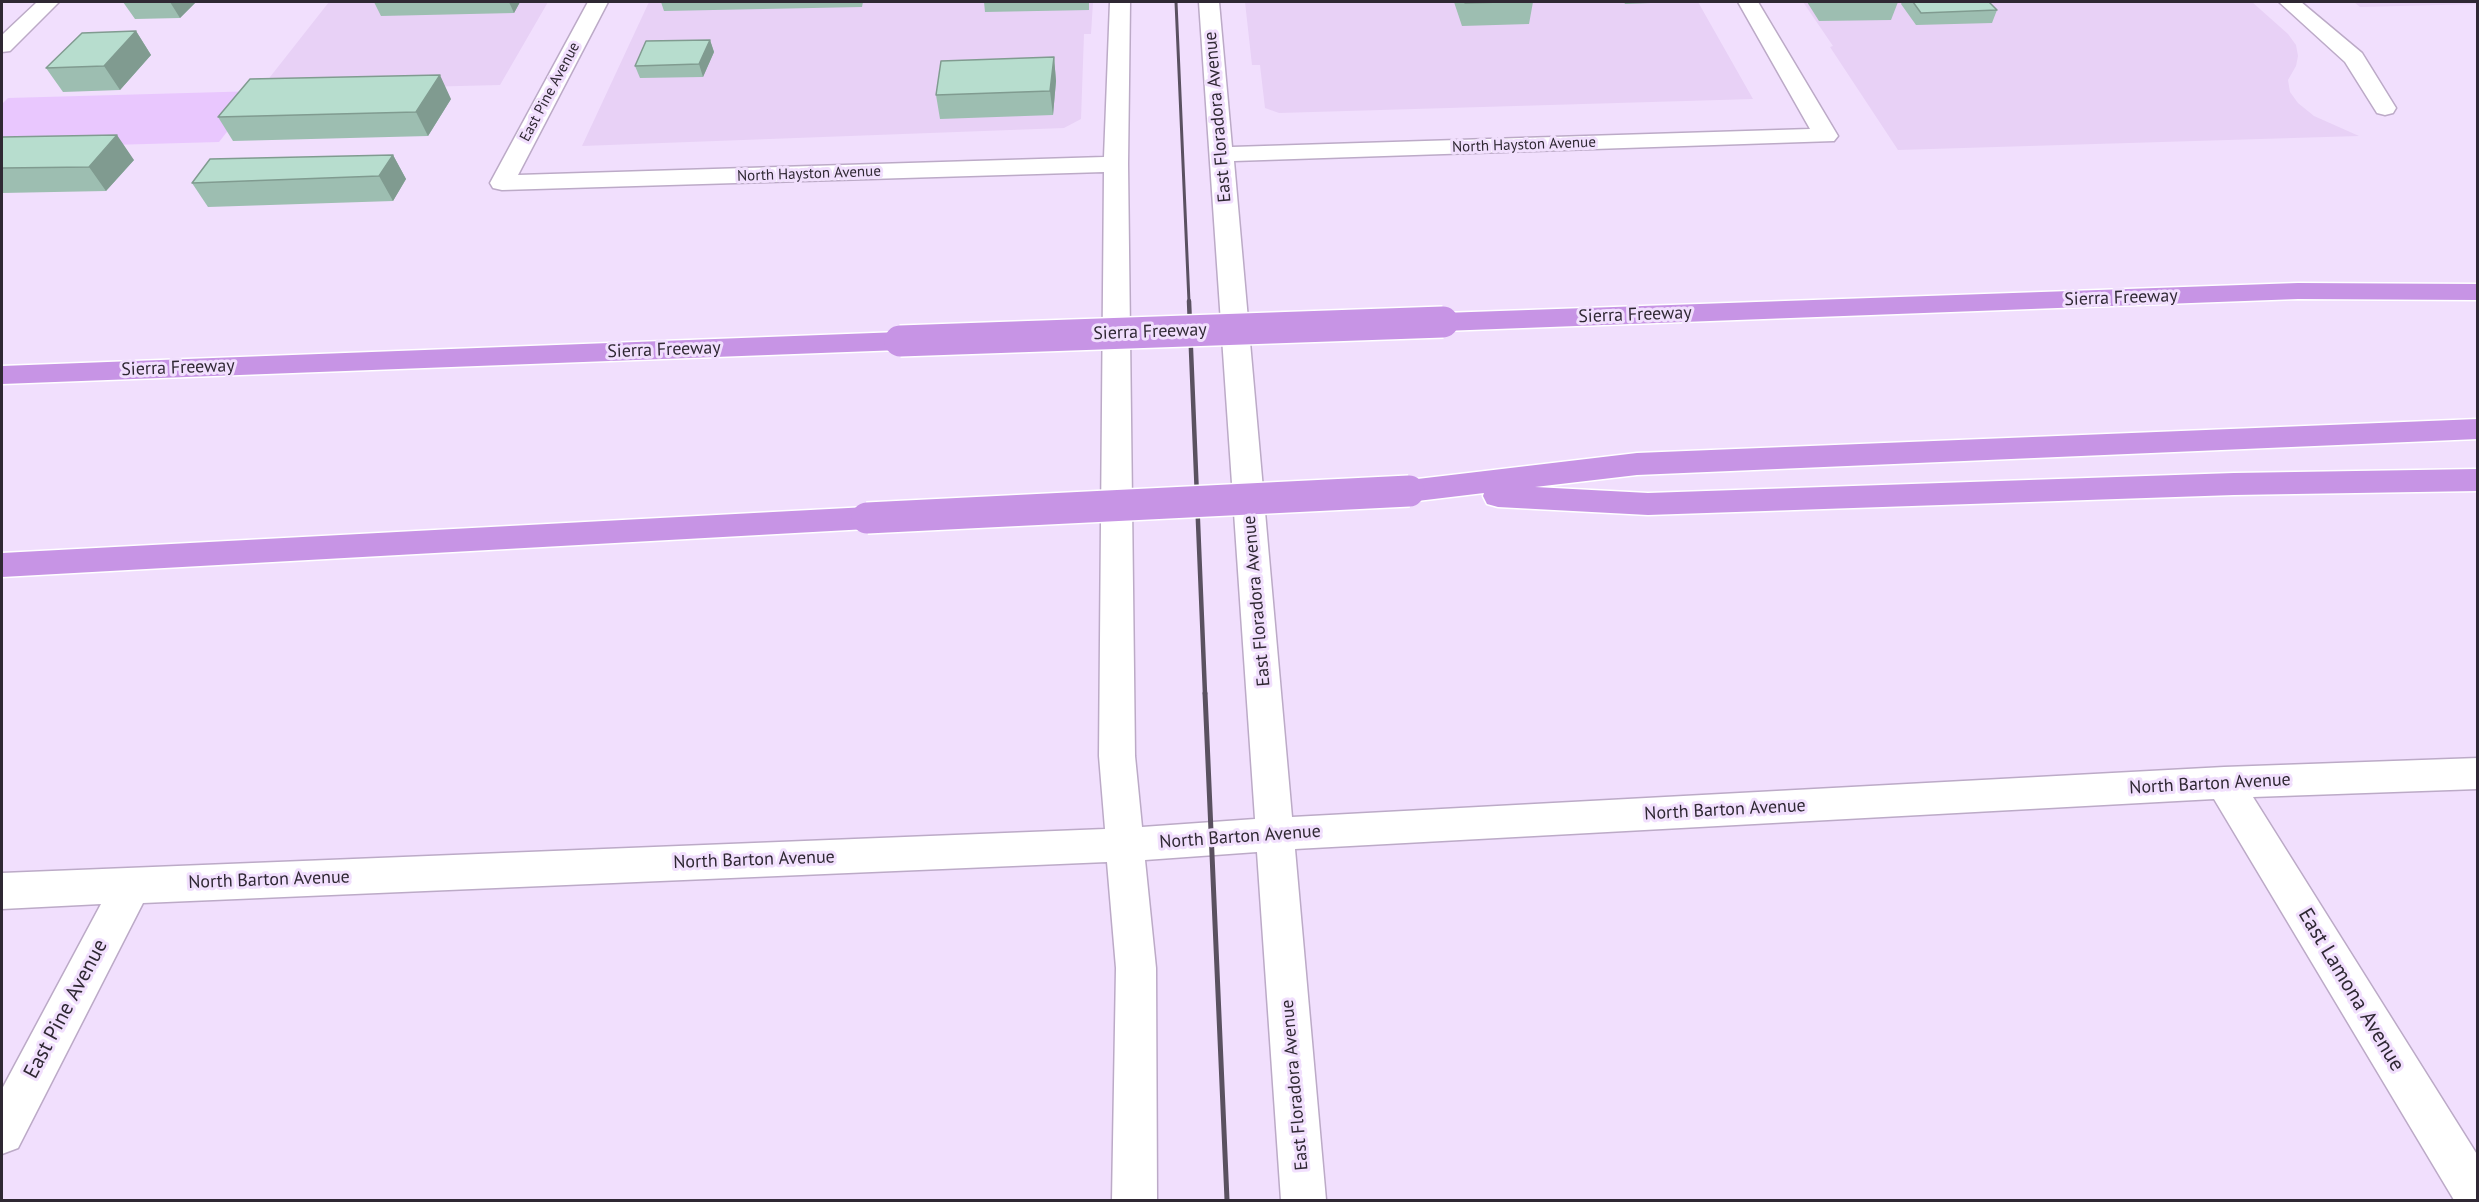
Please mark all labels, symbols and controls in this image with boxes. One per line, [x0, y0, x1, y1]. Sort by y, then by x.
street label: East Floradora Avenue [1200, 31, 1236, 203]
street label: East Pine Avenue [516, 39, 584, 145]
street label: North Hayston Avenue [1452, 133, 1596, 157]
street label: North Hayston Avenue [737, 162, 881, 186]
street label: Sierra Freeway [2064, 285, 2178, 311]
street label: Sierra Freeway [1578, 302, 1692, 328]
street label: Sierra Freeway [1093, 319, 1207, 345]
street label: Sierra Freeway [607, 337, 721, 363]
street label: Sierra Freeway [121, 355, 235, 381]
street label: East Floradora Avenue [1239, 515, 1275, 687]
street label: North Barton Avenue [2129, 769, 2291, 799]
street label: North Barton Avenue [1644, 795, 1806, 825]
street label: North Barton Avenue [1159, 821, 1321, 853]
street label: North Barton Avenue [673, 846, 835, 874]
street label: North Barton Avenue [188, 866, 350, 894]
street label: East Lamona Avenue [2292, 904, 2410, 1076]
street label: East Pine Avenue [19, 935, 113, 1083]
street label: East Floradora Avenue [1277, 999, 1313, 1171]

